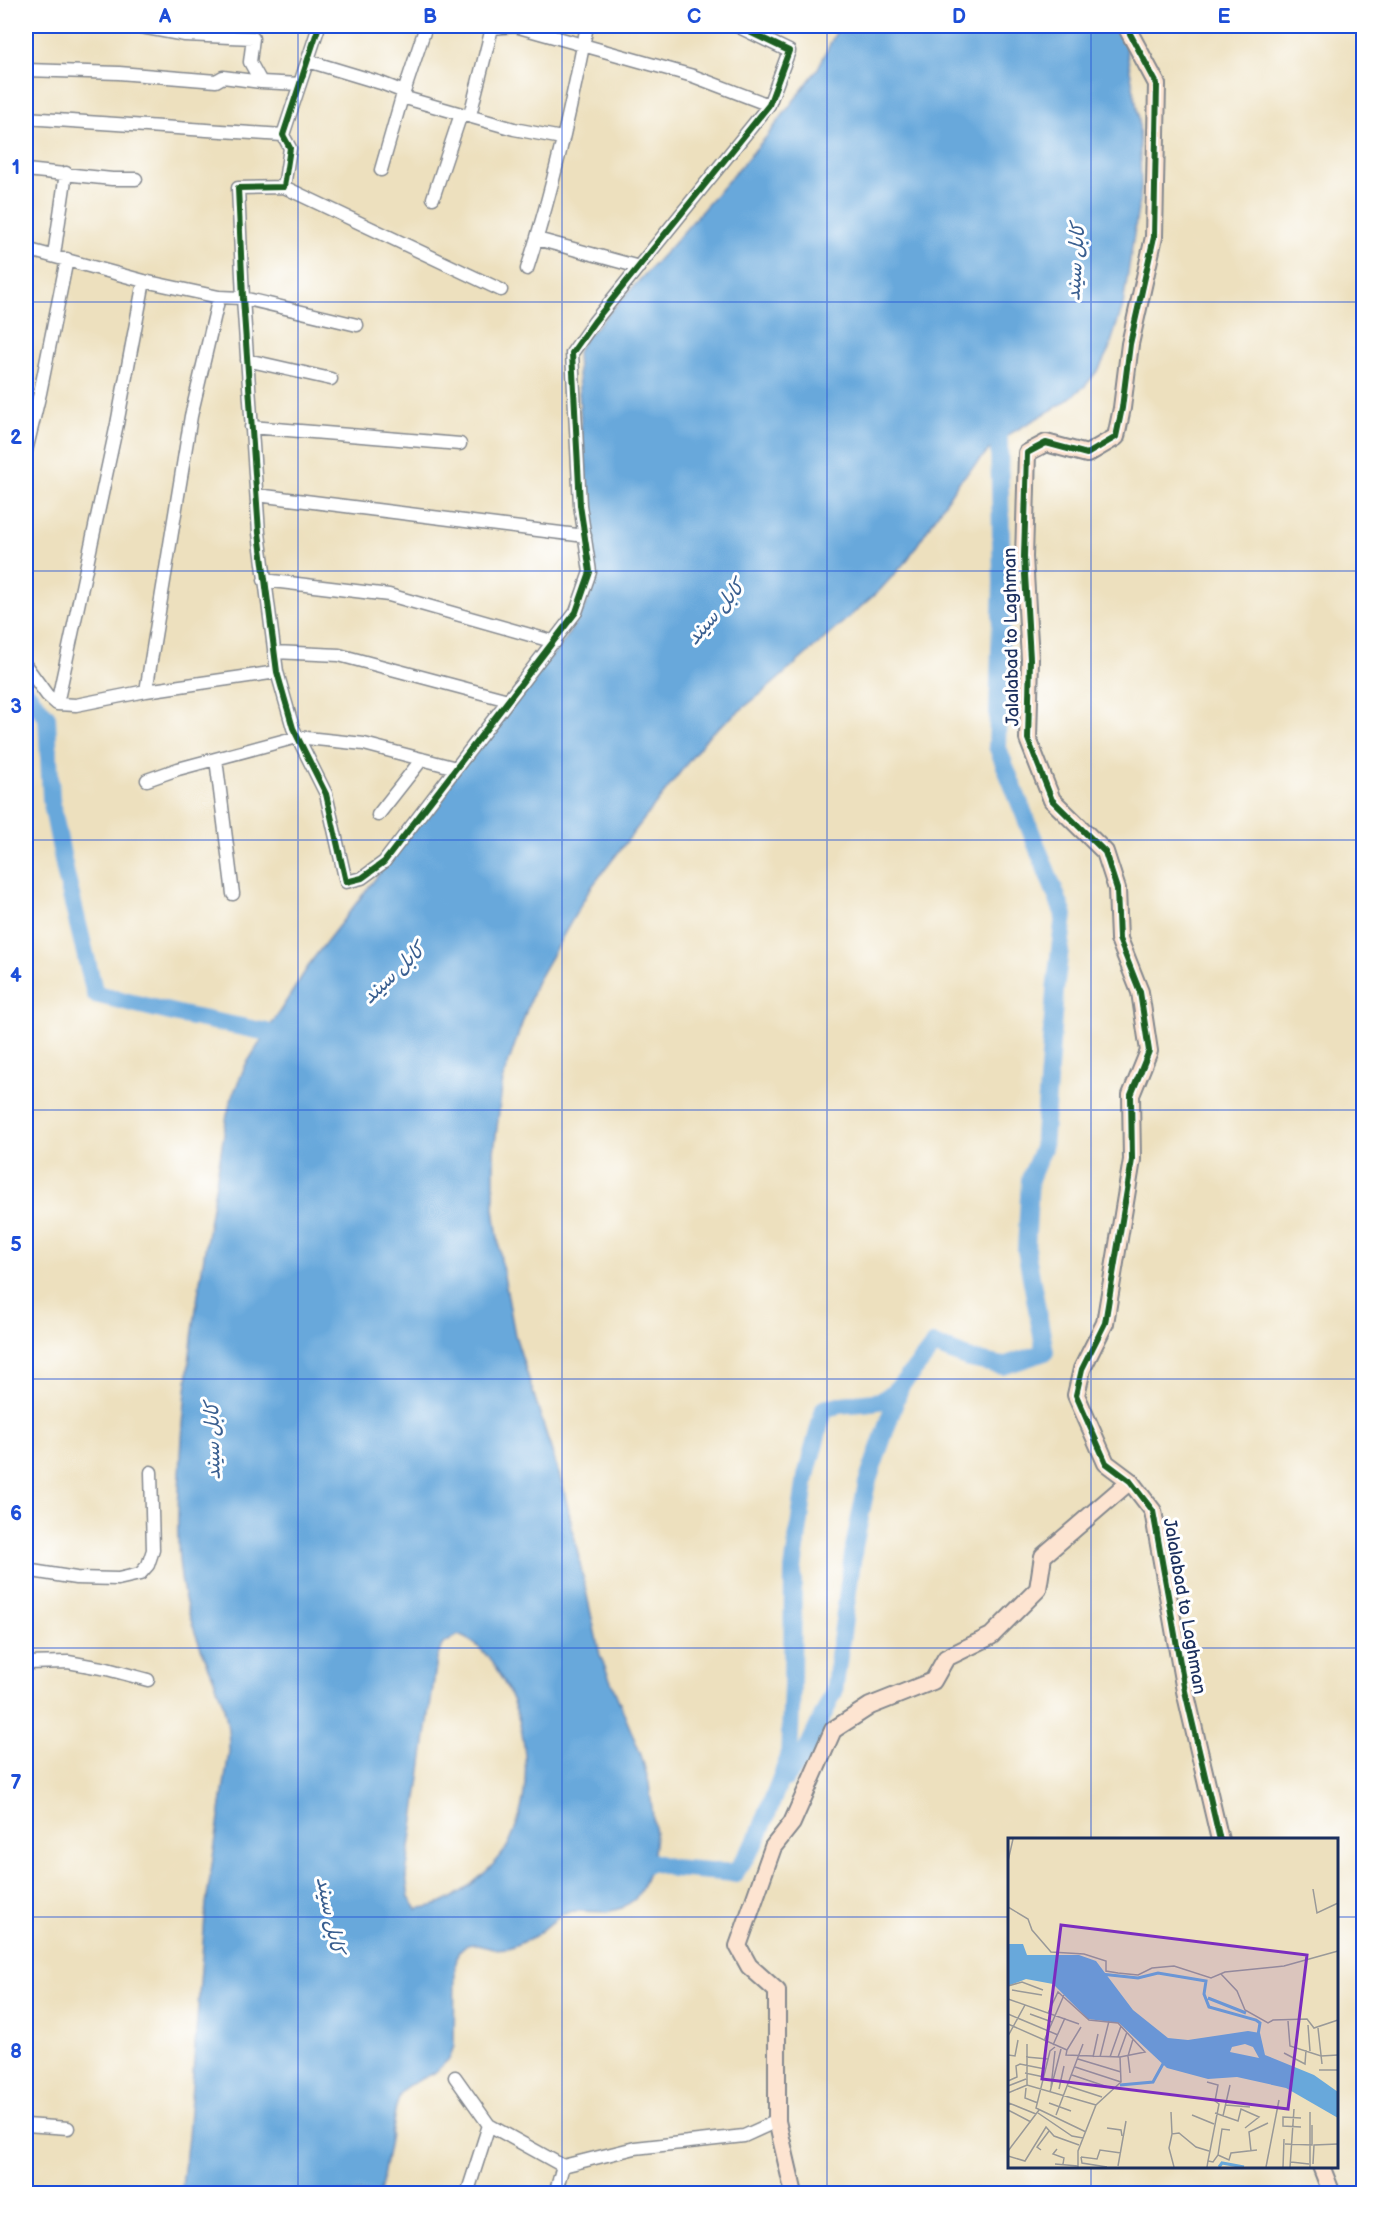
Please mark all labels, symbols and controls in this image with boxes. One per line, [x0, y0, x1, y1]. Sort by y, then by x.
text: A [158, 5, 172, 29]
text: B [423, 5, 437, 29]
text: C [687, 5, 701, 29]
text: D [952, 5, 966, 29]
text: E [1218, 5, 1231, 29]
text: 1 [12, 156, 20, 180]
water label: کابل سيند [1061, 219, 1091, 302]
text: 2 [10, 426, 22, 450]
street label: Jalalabad to Laghman [999, 548, 1024, 726]
water label: کابل سيند [681, 573, 752, 650]
text: 3 [10, 695, 22, 719]
water label: کابل سيند [357, 936, 433, 1009]
text: 4 [10, 964, 22, 988]
text: 5 [10, 1233, 22, 1257]
water label: کابل سيند [200, 1399, 226, 1480]
text: 6 [10, 1502, 22, 1526]
street label: Jalalabad to Laghman [1159, 1516, 1210, 1696]
text: 7 [10, 1771, 22, 1795]
inset map [1008, 1838, 1338, 2168]
water label: کابل سيند [311, 1875, 350, 1959]
text: 8 [10, 2040, 22, 2064]

